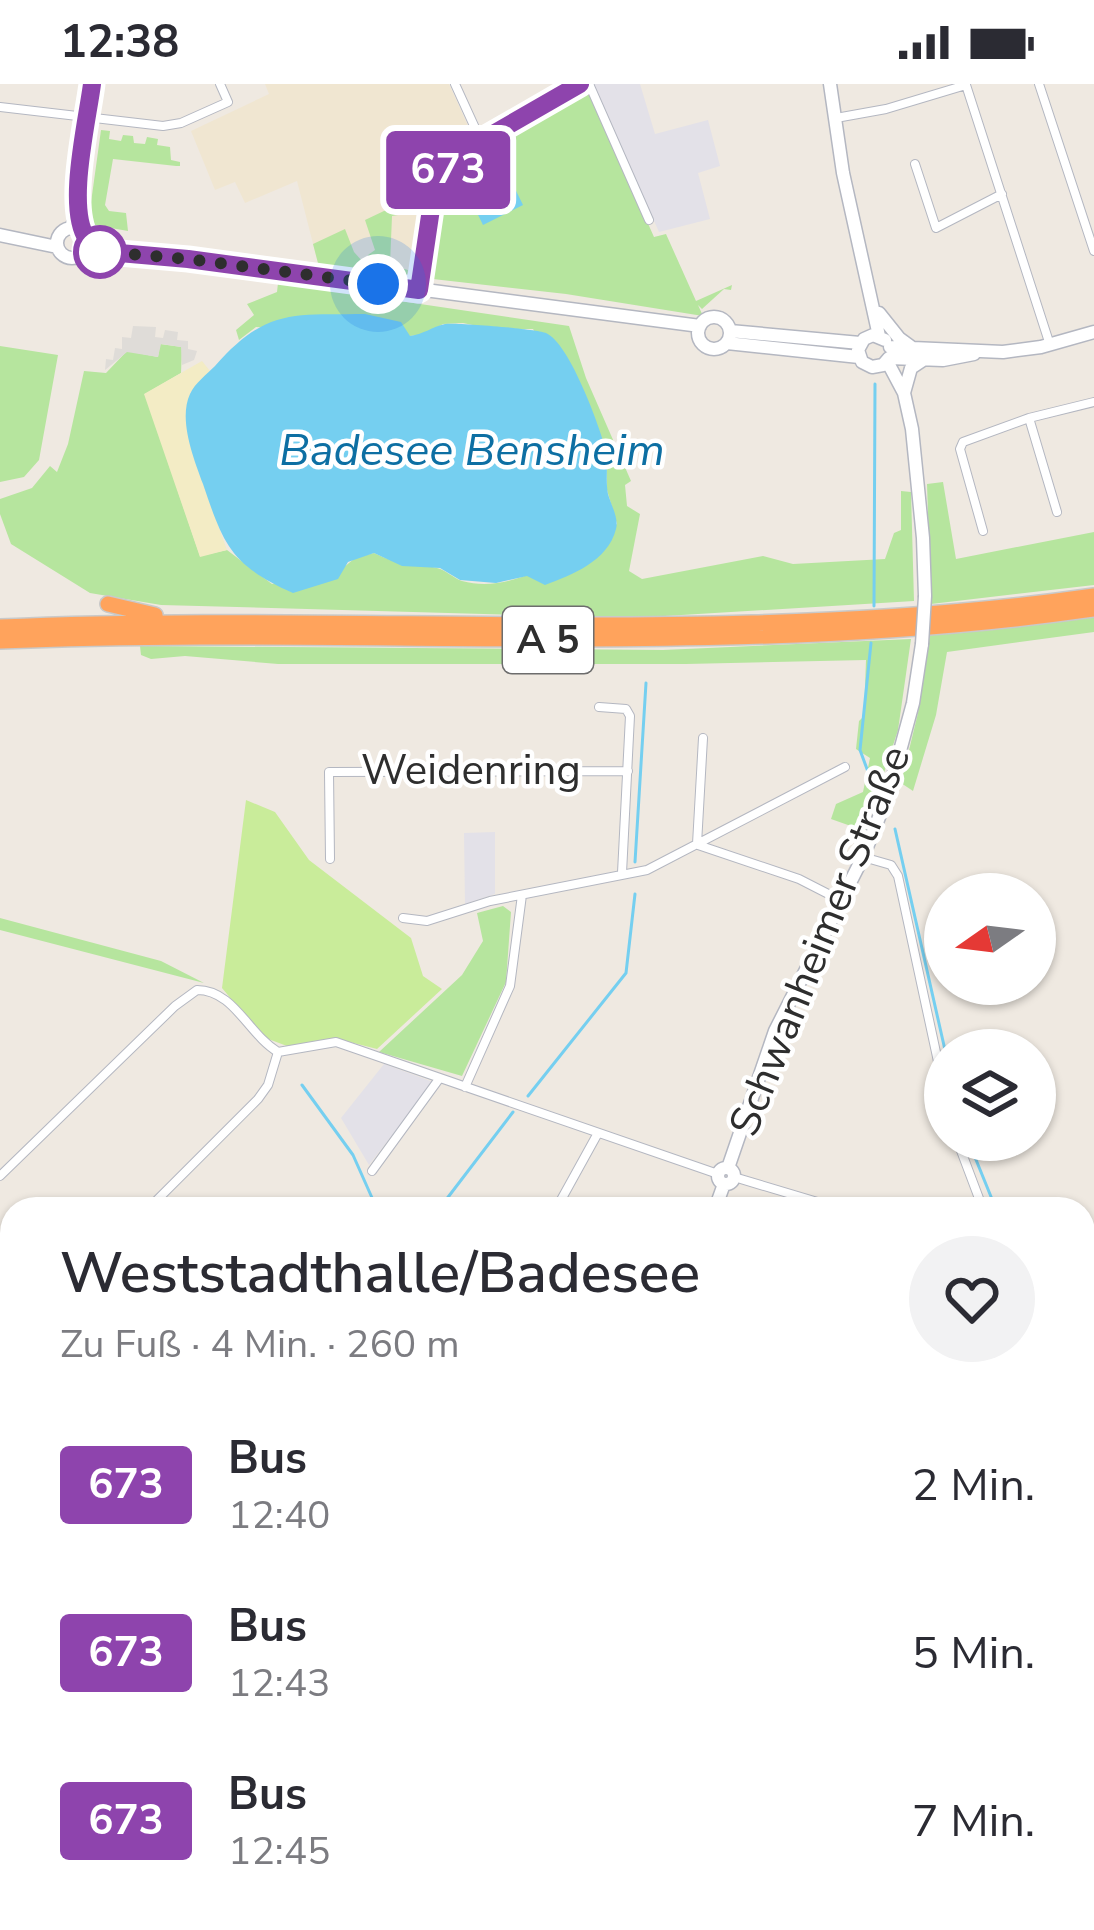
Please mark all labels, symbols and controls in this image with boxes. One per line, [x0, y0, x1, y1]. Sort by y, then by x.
text: 12:38 [60, 12, 179, 73]
line badge: 673 [379, 131, 517, 209]
text: 673 [410, 141, 486, 198]
unlabelled marker [75, 227, 125, 277]
your location [348, 254, 408, 314]
water label: Badesee Bensheim [279, 420, 665, 481]
road number: A 5 [503, 607, 593, 673]
street label: Schwanheimer Straße [716, 738, 924, 1144]
street label: Weidenring [361, 742, 581, 799]
north arrow [924, 873, 1056, 1005]
map controls [924, 873, 1056, 1161]
button: layers [924, 1029, 1056, 1161]
text: Weststadthalle/Badesee [60, 1234, 700, 1312]
button: heart [909, 1236, 1035, 1362]
text: Zu Fuß · 4 Min. · 260 m [60, 1318, 460, 1371]
text: Bus [228, 1428, 307, 1489]
text: 2 Min. [912, 1455, 1035, 1516]
text: 673 [88, 1456, 164, 1513]
text: 12:40 [228, 1489, 331, 1542]
text: Bus [228, 1596, 307, 1657]
text: 5 Min. [912, 1623, 1035, 1684]
text: 673 [88, 1624, 164, 1681]
text: 12:43 [228, 1657, 331, 1710]
text: Bus [228, 1764, 307, 1825]
text: 7 Min. [912, 1791, 1035, 1852]
text: 673 [88, 1792, 164, 1849]
text: 12:45 [228, 1825, 331, 1878]

